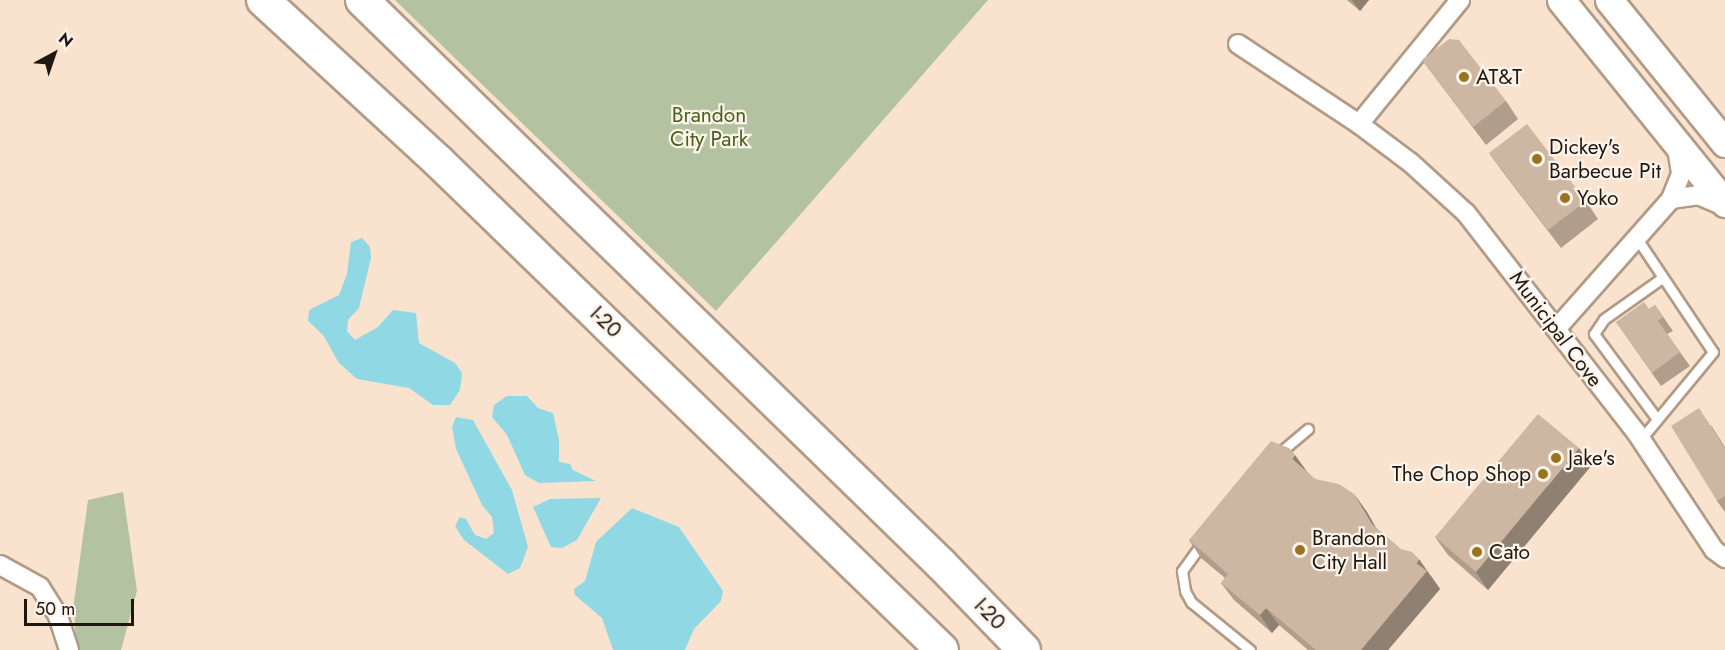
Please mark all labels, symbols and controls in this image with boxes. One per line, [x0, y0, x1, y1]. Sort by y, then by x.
north arrow [24, 24, 84, 84]
text: N [54, 27, 78, 53]
place label: AT&T [1476, 64, 1522, 90]
marker: AT&T [1457, 70, 1471, 84]
park label: Brandon City Park [670, 102, 748, 152]
place label: Dickey's Barbecue Pit [1549, 134, 1661, 184]
marker: Dickey's Barbecue Pit [1530, 152, 1544, 166]
place label: Yoko [1577, 185, 1619, 211]
marker: Yoko [1558, 191, 1572, 205]
street label: Municipal Cove [1504, 266, 1608, 392]
street label: I-20 [585, 301, 627, 343]
place label: Jake's [1568, 445, 1615, 471]
marker: Jake's [1549, 451, 1563, 465]
place label: The Chop Shop [1392, 461, 1531, 487]
marker: The Chop Shop [1536, 467, 1550, 481]
place label: Brandon City Hall [1312, 525, 1387, 575]
place label: Cato [1489, 539, 1530, 565]
marker: Brandon City Hall [1293, 543, 1307, 557]
marker: Cato [1470, 545, 1484, 559]
scale bar [27, 587, 136, 625]
street label: I-20 [969, 593, 1011, 635]
text: 50 m [35, 596, 75, 622]

